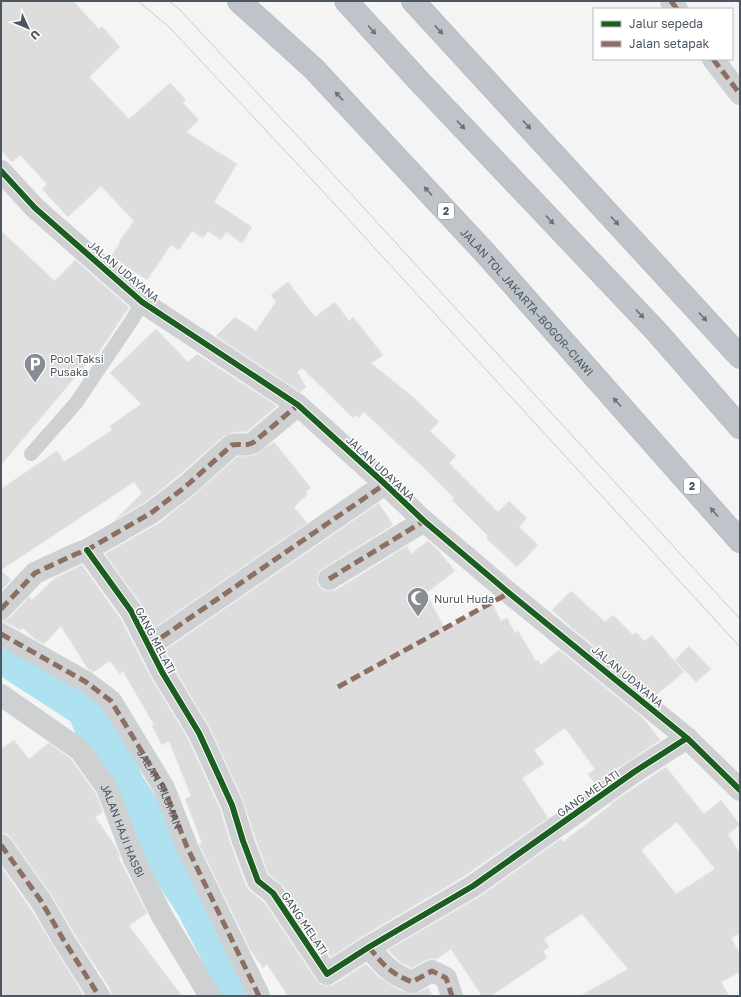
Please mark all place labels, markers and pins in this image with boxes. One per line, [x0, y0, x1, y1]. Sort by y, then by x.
parking icon: Pool Taksi Pusaka [22, 351, 48, 384]
place label: Pool Taksi Pusaka [50, 352, 104, 378]
mosque icon: Nurul Huda [405, 585, 431, 618]
place label: Nurul Huda [434, 592, 494, 605]

